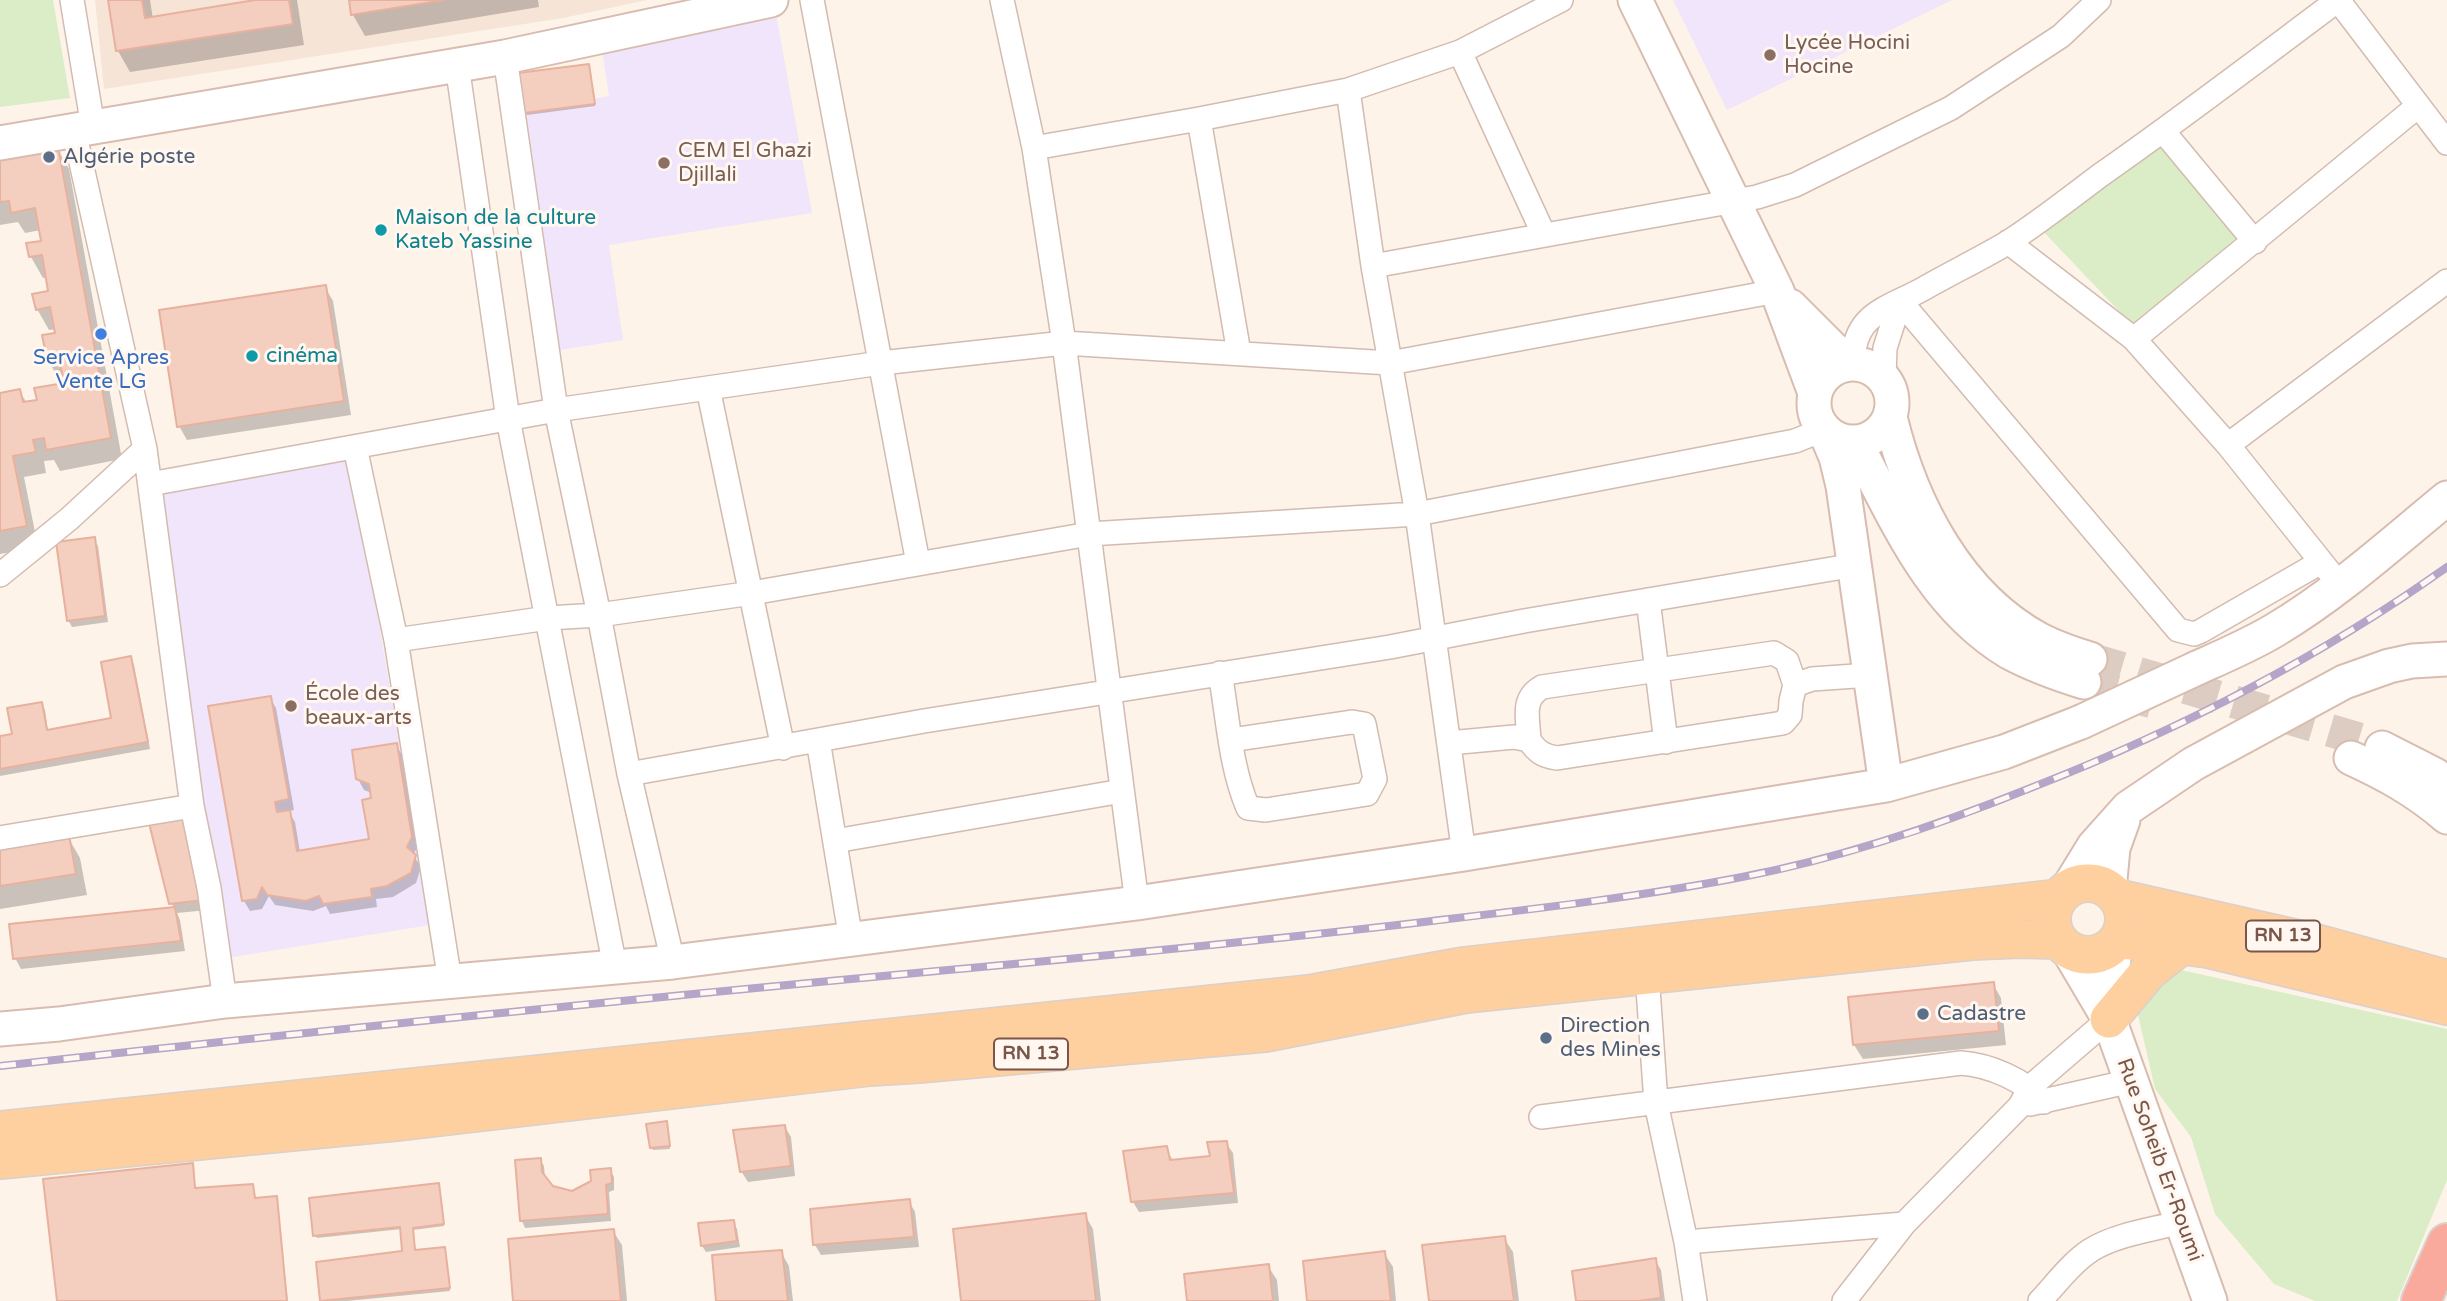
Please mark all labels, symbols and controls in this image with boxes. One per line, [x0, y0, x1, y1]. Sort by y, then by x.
place label: Lycée Hocini Hocine [1784, 30, 1910, 80]
marker: Lycée Hocini Hocine [1762, 47, 1778, 63]
place label: CEM El Ghazi Djillali [678, 138, 812, 188]
place label: Algérie poste [63, 144, 195, 170]
marker: Algérie poste [41, 149, 57, 165]
marker: CEM El Ghazi Djillali [656, 155, 672, 171]
place label: Maison de la culture Kateb Yassine [395, 205, 596, 255]
marker: Maison de la culture Kateb Yassine [373, 222, 389, 238]
marker: Service Apres Vente LG [93, 326, 109, 342]
place label: cinéma [266, 343, 338, 369]
place label: Service Apres Vente LG [33, 345, 169, 395]
marker: cinéma [244, 348, 260, 364]
place label: École des beaux-arts [305, 681, 412, 731]
marker: École des beaux-arts [283, 698, 299, 714]
road number: RN 13 [2246, 920, 2320, 952]
place label: Cadastre [1937, 1001, 2026, 1027]
marker: Cadastre [1915, 1006, 1931, 1022]
place label: Direction des Mines [1560, 1013, 1661, 1063]
marker: Direction des Mines [1538, 1030, 1554, 1046]
road number: RN 13 [994, 1038, 1068, 1070]
street label: Rue Soheib Er-Roumi [2111, 1055, 2207, 1265]

